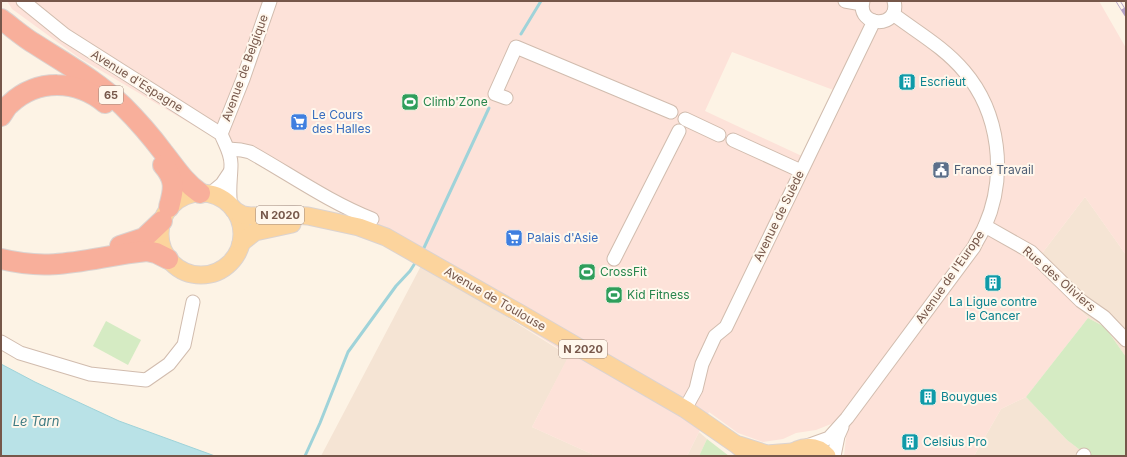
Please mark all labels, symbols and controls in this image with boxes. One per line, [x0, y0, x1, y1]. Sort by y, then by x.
street label: Avenue de Belgique [218, 12, 271, 123]
street label: Avenue d'Espagne [88, 46, 186, 115]
building icon: Escrieut [897, 72, 917, 92]
place label: Escrieut [920, 74, 966, 89]
road number: 65 [99, 86, 123, 104]
sports icon: Climb'Zone [400, 92, 420, 112]
place label: Climb'Zone [423, 94, 488, 109]
place label: Le Cours des Halles [312, 107, 371, 136]
supermarket icon: Le Cours des Halles [289, 112, 309, 132]
public building icon: France Travail [931, 160, 951, 180]
place label: France Travail [954, 162, 1034, 177]
street label: Avenue de Suède [750, 168, 807, 264]
road number: N 2020 [256, 206, 304, 224]
street label: Avenue de l'Europe [912, 227, 987, 326]
supermarket icon: Palais d'Asie [504, 228, 524, 248]
place label: Palais d'Asie [527, 230, 598, 245]
street label: Rue des Oliviers [1020, 243, 1099, 314]
sports icon: CrossFit [577, 262, 597, 282]
street label: Avenue de Toulouse [442, 263, 549, 334]
place label: CrossFit [600, 264, 647, 279]
building icon: La Ligue contre le Cancer [983, 273, 1003, 293]
sports icon: Kid Fitness [604, 285, 624, 305]
place label: Kid Fitness [627, 287, 690, 302]
place label: La Ligue contre le Cancer [949, 294, 1037, 323]
road number: N 2020 [559, 340, 607, 358]
building icon: Bouygues [918, 387, 938, 407]
place label: Bouygues [941, 389, 997, 404]
water label: Le Tarn [13, 413, 60, 429]
building icon: Celsius Pro [900, 432, 920, 452]
place label: Celsius Pro [923, 434, 987, 449]

